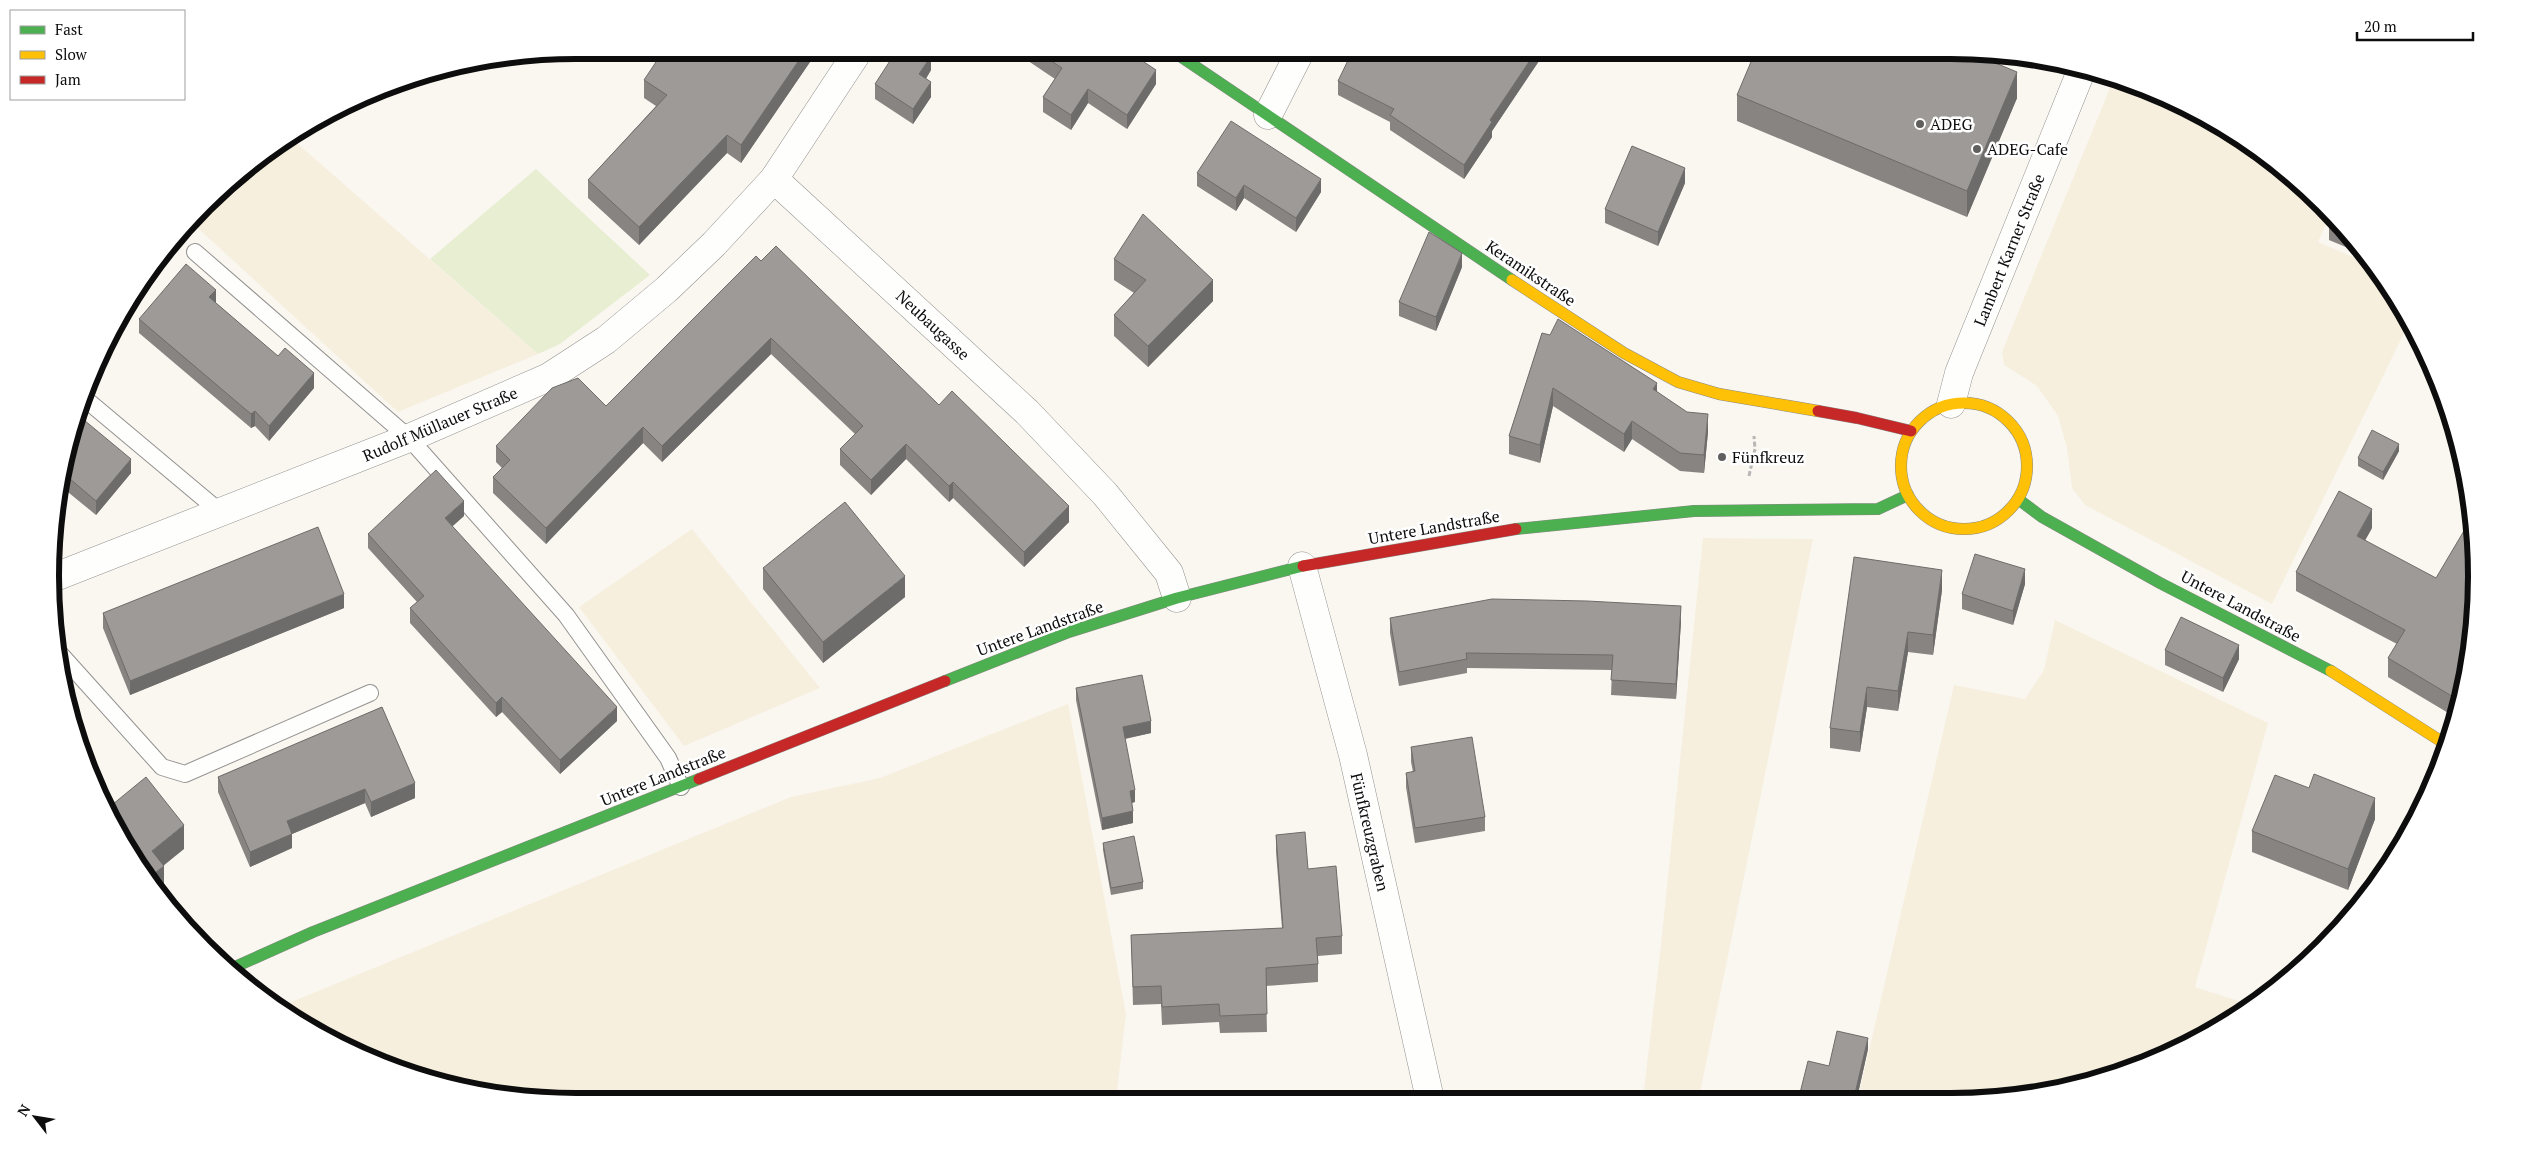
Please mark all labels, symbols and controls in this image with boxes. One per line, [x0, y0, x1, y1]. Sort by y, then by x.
legend [10, 10, 185, 100]
scale bar [2357, 10, 2473, 42]
text: 20 m [2364, 16, 2397, 36]
text: Fast [55, 19, 83, 39]
text: Slow [55, 44, 88, 64]
text: Jam [55, 69, 81, 89]
place label: ADEG [1930, 113, 1973, 135]
marker: ADEG [1914, 118, 1926, 130]
place label: ADEG-Cafe [1987, 138, 2068, 160]
marker: ADEG-Cafe [1971, 143, 1983, 155]
street label: Lambert Karner Straße [1968, 171, 2050, 329]
street label: Keramikstraße [1482, 235, 1580, 311]
street label: Neubaugasse [891, 285, 975, 365]
street label: Rudolf Müllauer Straße [359, 381, 521, 467]
place label: Fünfkreuz [1732, 446, 1804, 468]
marker: Fünfkreuz [1716, 451, 1728, 463]
street label: Untere Landstraße [1367, 505, 1501, 549]
street label: Untere Landstraße [2177, 565, 2305, 647]
street label: Untere Landstraße [974, 595, 1106, 661]
street label: Untere Landstraße [597, 741, 729, 811]
street label: Fünfkreuzgraben [1346, 771, 1394, 894]
north arrow [10, 1092, 60, 1142]
text: N [13, 1100, 35, 1119]

